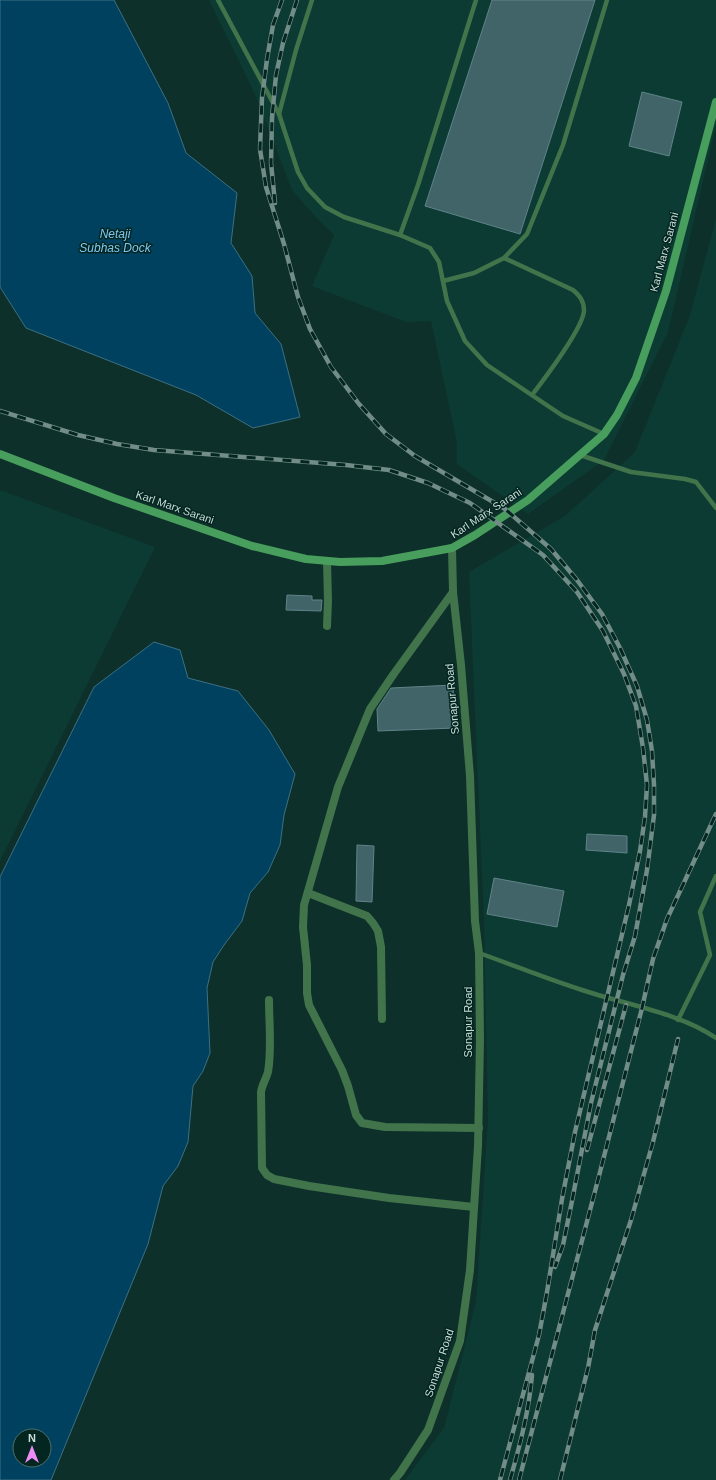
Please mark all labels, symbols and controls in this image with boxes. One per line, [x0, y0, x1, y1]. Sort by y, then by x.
street label: Karl Marx Sarani [648, 211, 680, 293]
water label: Netaji Subhas Dock [79, 227, 152, 255]
street label: Karl Marx Sarani [448, 486, 524, 540]
street label: Karl Marx Sarani [134, 488, 216, 526]
street label: Sonapur Road [443, 663, 461, 735]
street label: Sonapur Road [462, 987, 474, 1057]
street label: Sonapur Road [422, 1327, 456, 1399]
north arrow [12, 1428, 52, 1468]
text: N [28, 1432, 36, 1444]

